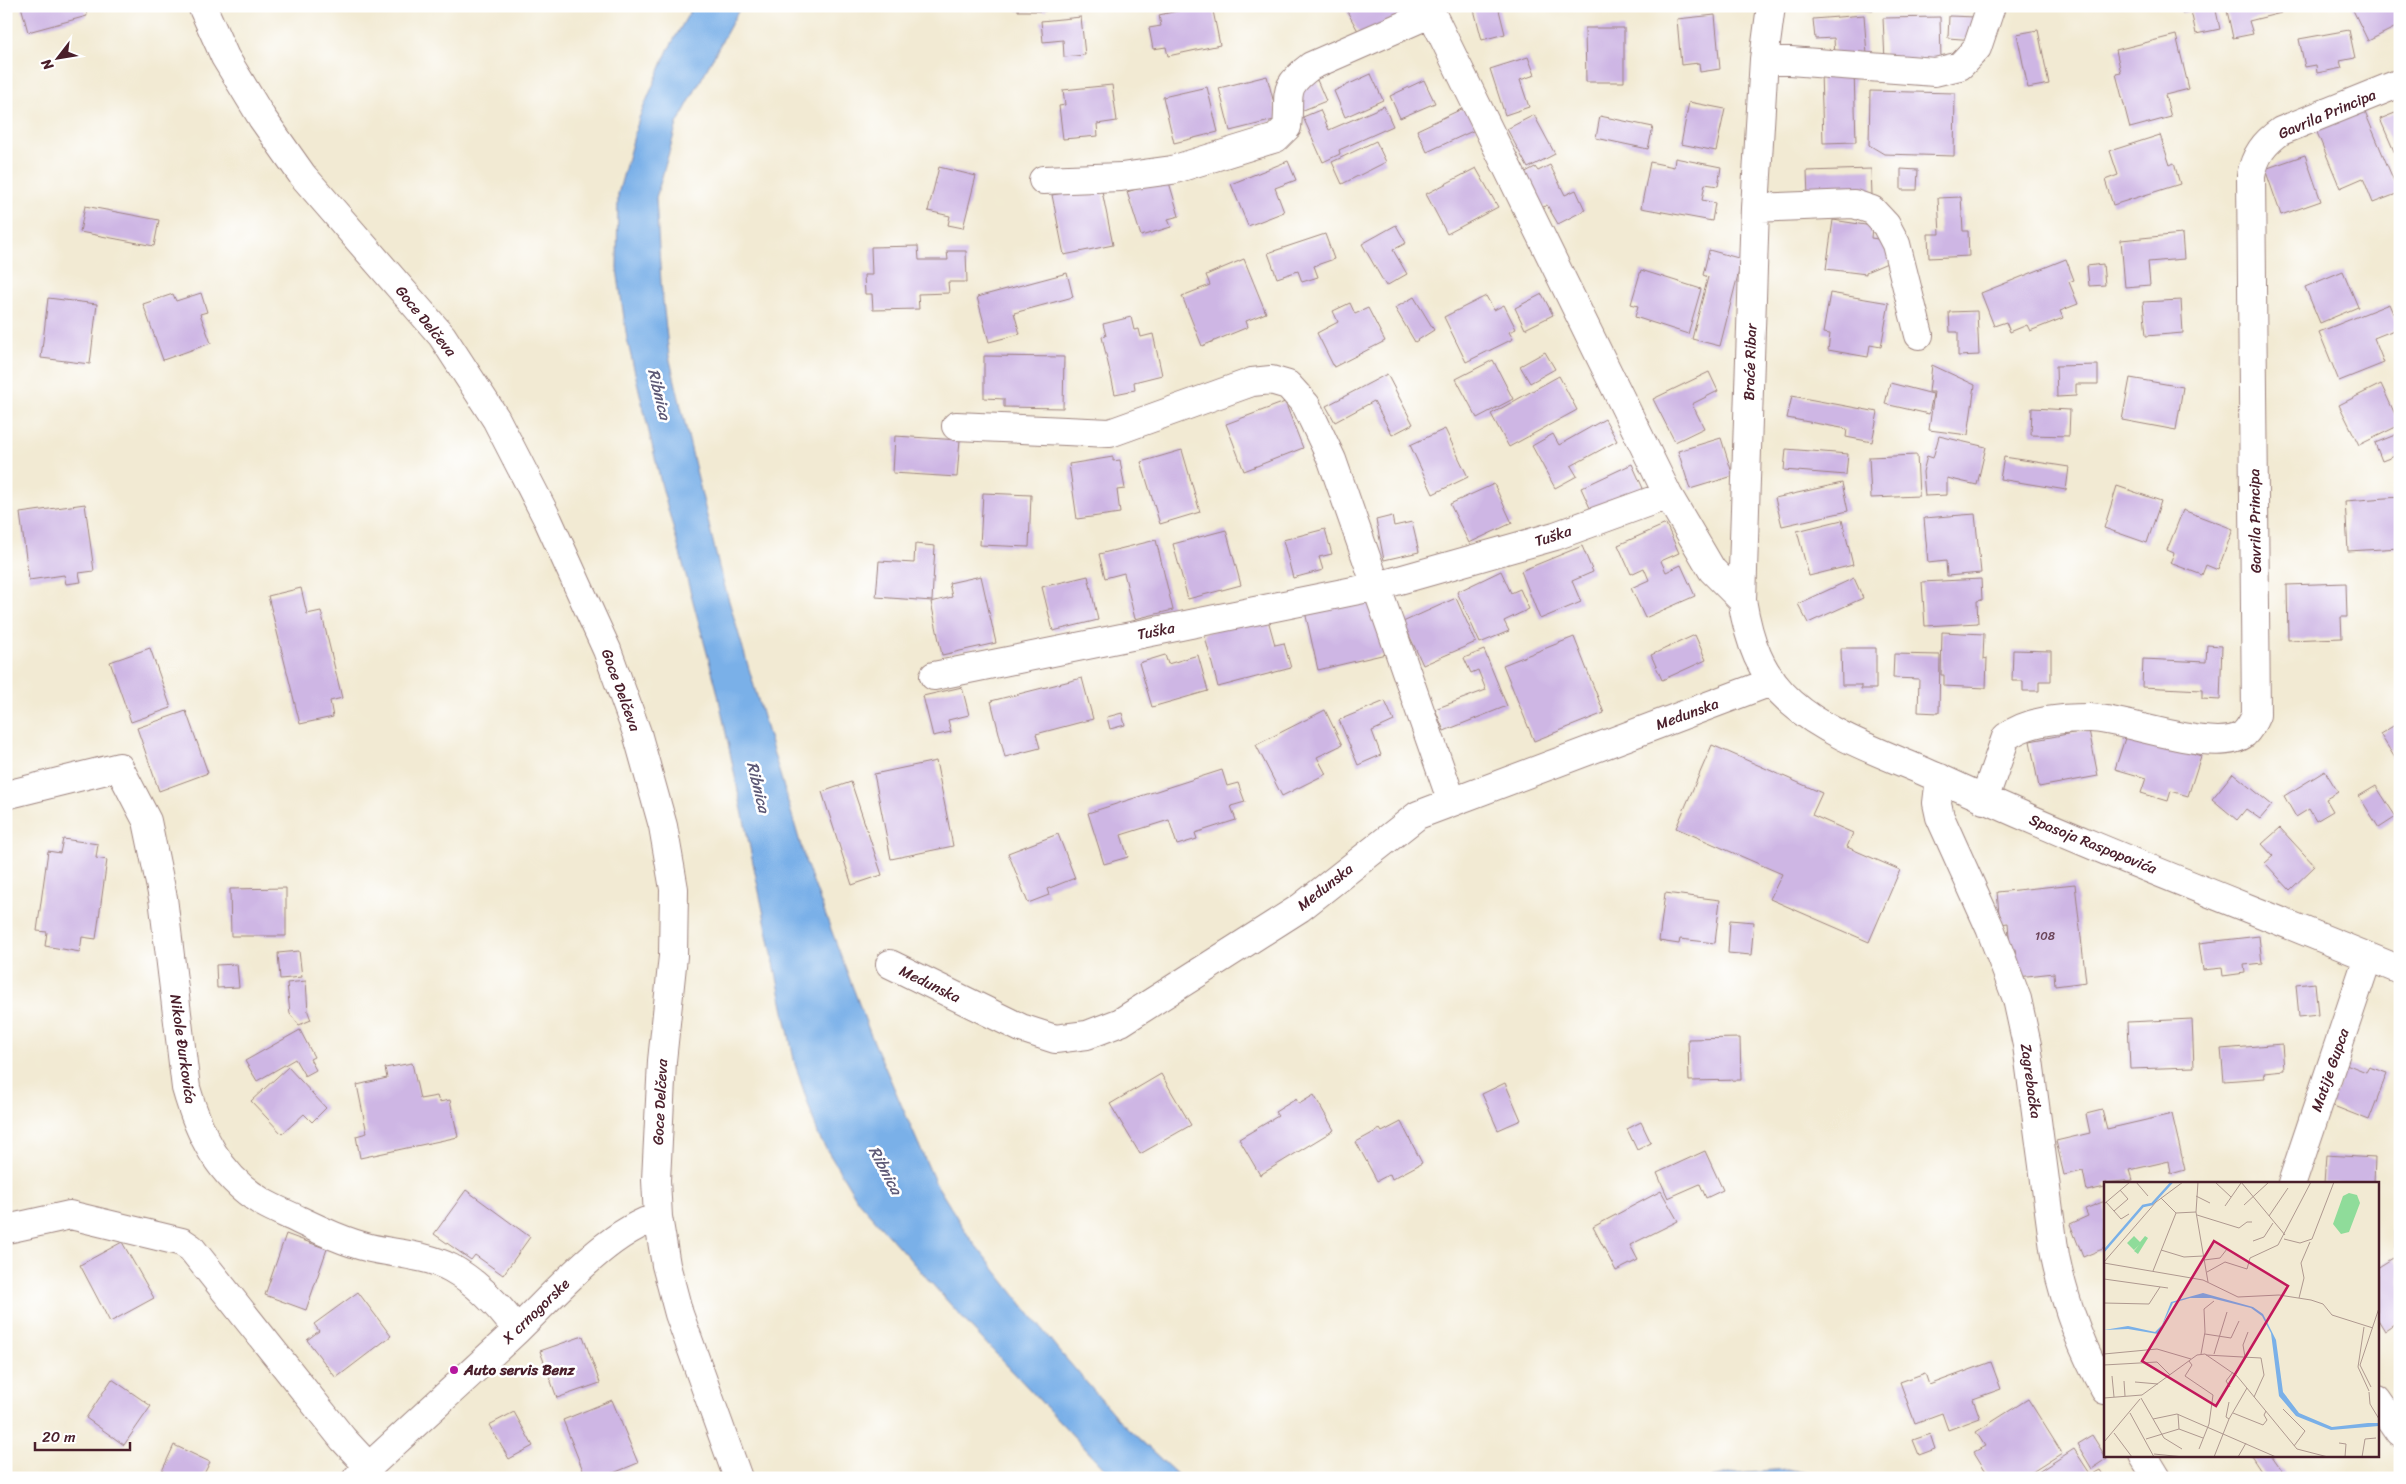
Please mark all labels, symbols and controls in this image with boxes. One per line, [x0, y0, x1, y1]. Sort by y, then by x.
north arrow [32, 32, 82, 82]
text: N [34, 54, 61, 76]
street label: Gavrila Principa [2274, 81, 2381, 146]
street label: Goce Delčeva [389, 279, 464, 363]
street label: Braće Ribar [1736, 322, 1764, 401]
water label: Ribnica [639, 365, 680, 425]
street label: Gavrila Principa [2241, 468, 2269, 573]
street label: Tuška [1531, 518, 1575, 554]
street label: Tuška [1135, 615, 1177, 647]
street label: Goce Delčeva [594, 645, 648, 735]
street label: Medunska [1652, 690, 1723, 737]
water label: Ribnica [738, 758, 779, 818]
street label: Spasoja Raspopovića [2025, 807, 2161, 882]
street label: Medunska [1291, 856, 1359, 917]
house number: 108 [2035, 925, 2055, 947]
street label: Medunska [895, 958, 966, 1010]
street label: Nikole Đurkovića [162, 993, 204, 1106]
street label: Matije Gupca [2304, 1024, 2357, 1115]
street label: Zagrebačka [2013, 1042, 2049, 1121]
street label: Goce Delčeva [645, 1058, 675, 1146]
water label: Ribnica [861, 1140, 911, 1202]
inset map [2104, 1182, 2378, 1456]
street label: X crnogorske [495, 1272, 576, 1351]
place label: Auto servis Benz [463, 1357, 575, 1383]
marker: Auto servis Benz [448, 1364, 460, 1376]
scale bar [35, 1419, 130, 1451]
text: 20 m [42, 1424, 76, 1450]

